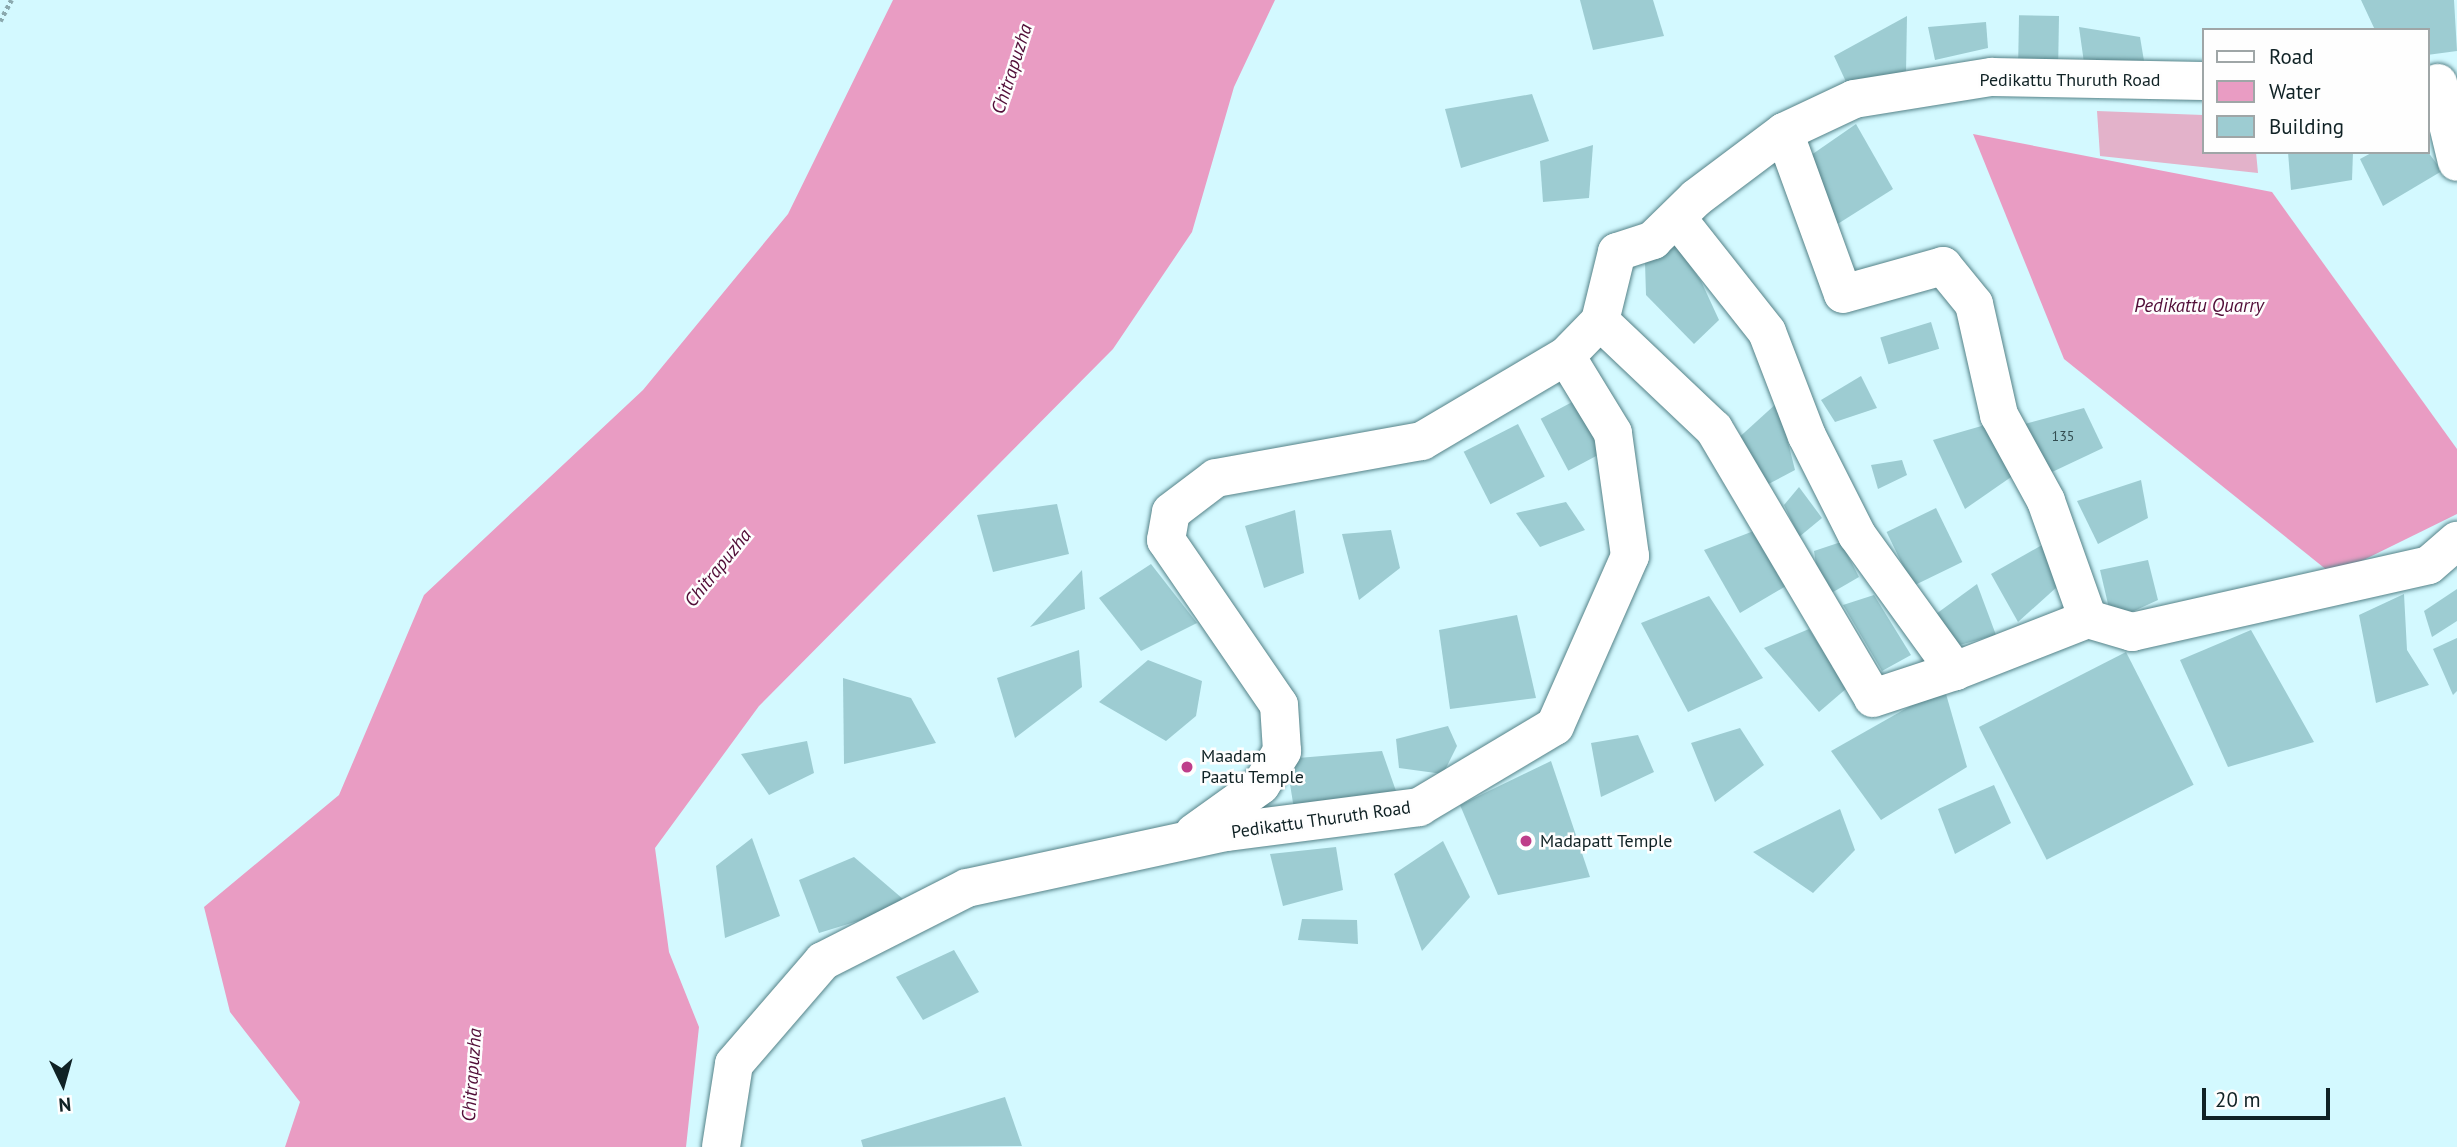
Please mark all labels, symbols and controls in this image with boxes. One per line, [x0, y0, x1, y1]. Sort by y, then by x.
water label: Chitrapuzha [987, 21, 1037, 117]
legend [2202, 28, 2429, 154]
text: Road [2269, 43, 2313, 70]
street label: Pedikattu Thuruth Road [1979, 69, 2161, 91]
text: Water [2269, 78, 2321, 105]
text: Building [2269, 113, 2344, 140]
water label: Pedikattu Quarry [2134, 295, 2264, 317]
house number: 135 [2052, 428, 2074, 444]
water label: Chitrapuzha [680, 524, 756, 612]
place label: Maadam Paatu Temple [1201, 746, 1304, 788]
marker: Maadam Paatu Temple [1179, 759, 1195, 775]
street label: Pedikattu Thuruth Road [1230, 797, 1412, 843]
place label: Madapatt Temple [1540, 830, 1673, 852]
marker: Madapatt Temple [1518, 833, 1534, 849]
water label: Chitrapuzha [457, 1028, 487, 1122]
north arrow [28, 1049, 98, 1119]
scale bar [2205, 1074, 2333, 1118]
text: 20 m [2215, 1086, 2261, 1113]
text: N [58, 1092, 72, 1117]

